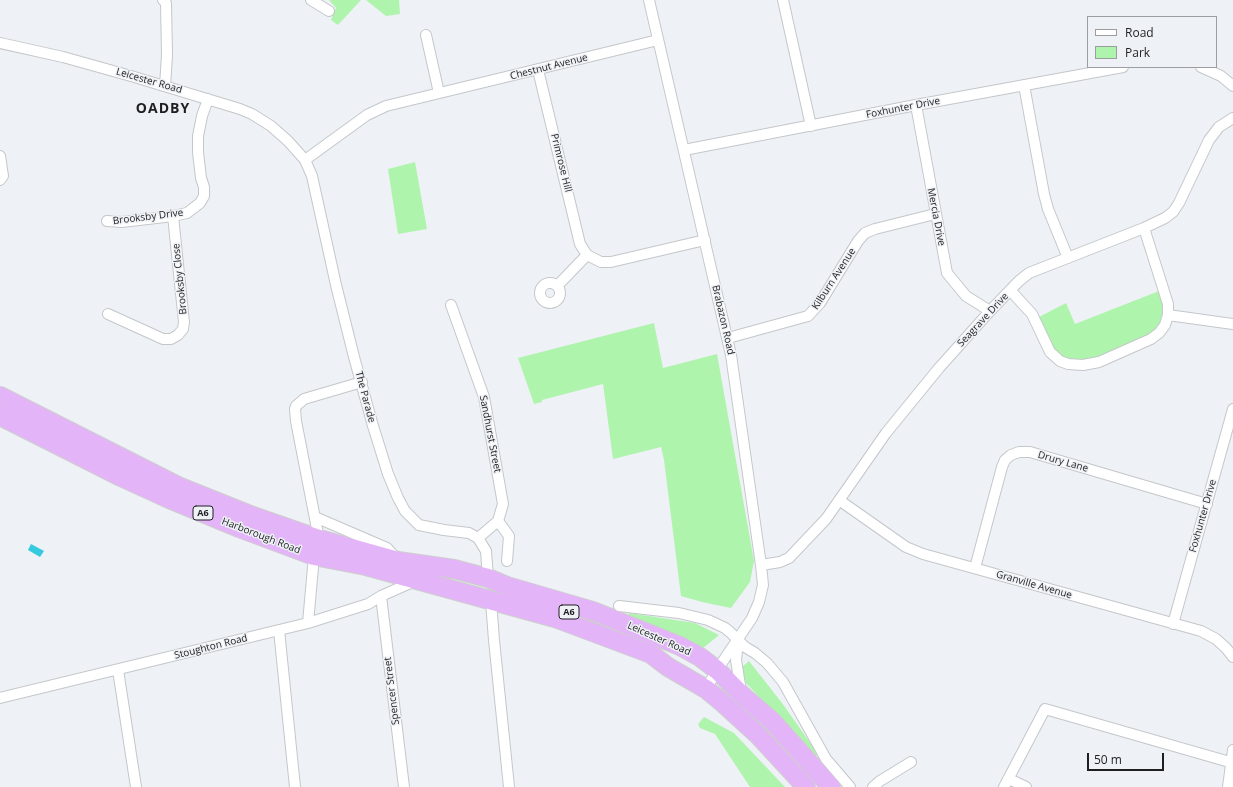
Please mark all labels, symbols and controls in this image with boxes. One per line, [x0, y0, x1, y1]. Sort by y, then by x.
legend [1087, 16, 1217, 68]
text: Road [1125, 24, 1154, 41]
text: Park [1125, 44, 1150, 61]
street label: Chestnut Avenue [509, 52, 589, 82]
street label: Leicester Road [115, 66, 183, 96]
street label: Foxhunter Drive [865, 95, 941, 121]
district label: OADBY [136, 101, 190, 117]
street label: Primrose Hill [548, 132, 574, 194]
street label: Mercia Drive [925, 187, 947, 247]
street label: Brooksby Drive [112, 207, 184, 227]
street label: Brooksby Close [170, 243, 190, 315]
street label: Kilburn Avenue [810, 246, 858, 312]
street label: Brabazon Road [709, 284, 737, 356]
street label: Seagrave Drive [955, 291, 1011, 349]
street label: The Parade [352, 370, 378, 424]
street label: Sandhurst Street [477, 394, 503, 474]
street label: Drury Lane [1037, 449, 1089, 475]
street label: Foxhunter Drive [1187, 478, 1219, 554]
road number: A6 [193, 506, 213, 520]
street label: Harborough Road [220, 515, 302, 557]
street label: Granville Avenue [995, 568, 1073, 602]
road number: A6 [559, 605, 579, 619]
street label: Leicester Road [625, 620, 693, 658]
street label: Stoughton Road [173, 632, 249, 662]
street label: Spencer Street [382, 656, 402, 726]
scale bar [1089, 745, 1166, 771]
text: 50 m [1094, 751, 1122, 768]

